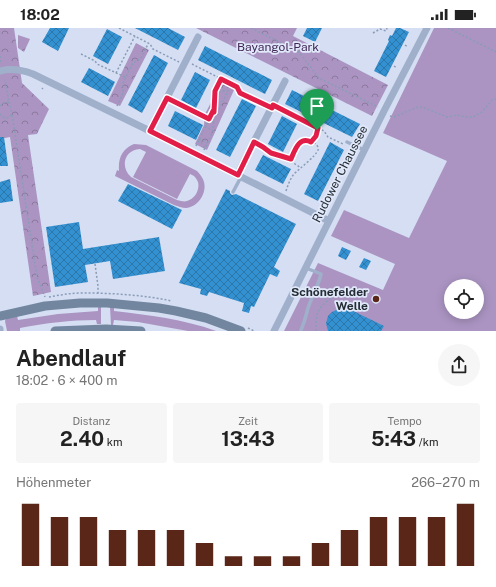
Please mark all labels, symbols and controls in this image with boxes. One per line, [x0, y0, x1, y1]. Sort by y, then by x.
text: 18:02 [20, 6, 60, 23]
park label: Bayangol-Park [237, 40, 319, 54]
pin [300, 89, 334, 130]
icon: arrive [306, 95, 328, 117]
street label: Rudower Chaussee [309, 123, 371, 225]
map controls [444, 279, 484, 319]
button: locate [444, 279, 484, 319]
place label: Schönefelder Welle [291, 285, 368, 313]
marker: Schönefelder Welle [371, 294, 381, 304]
button: share [438, 344, 480, 386]
text: Abendlauf [16, 345, 126, 371]
text: 18:02 · 6 × 400 m [16, 373, 117, 388]
text: Distanz [72, 415, 110, 427]
text: Zeit [238, 415, 258, 427]
text: Tempo [388, 415, 422, 427]
text: 2.40 [60, 427, 104, 451]
text: 13:43 [221, 427, 275, 451]
text: 5:43 [371, 427, 416, 451]
text: km [104, 436, 123, 448]
text: /km [416, 436, 438, 448]
text: Höhenmeter [16, 475, 91, 490]
text: 266–270 m [411, 475, 480, 490]

